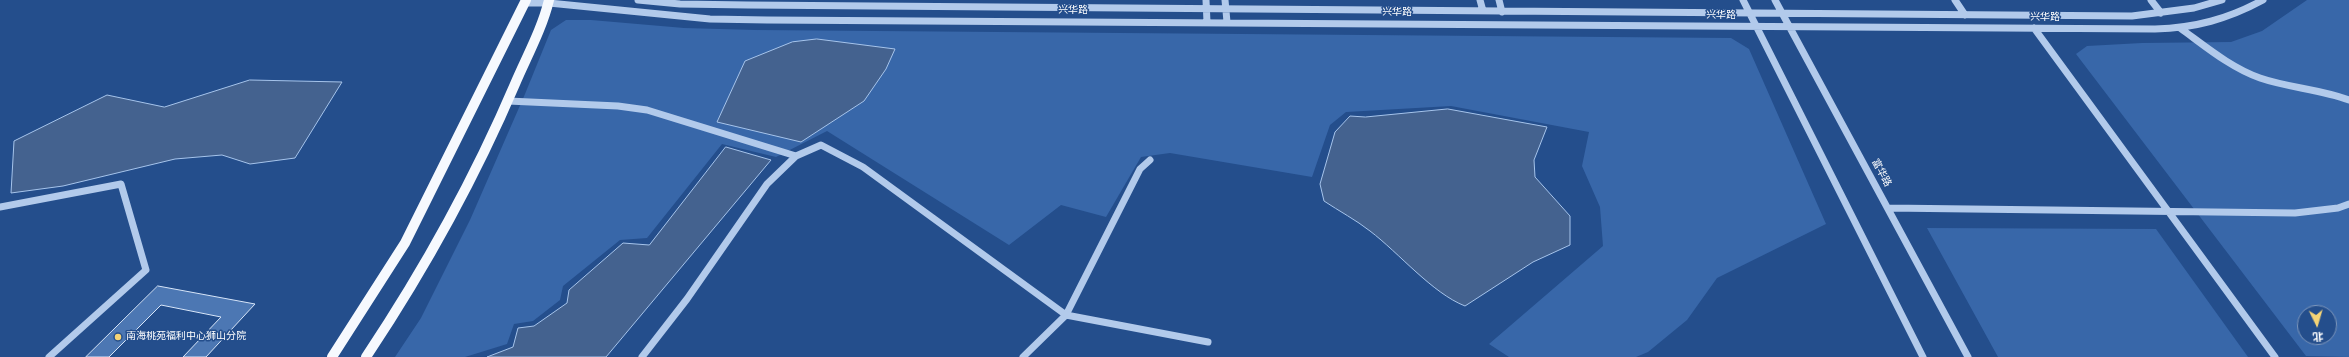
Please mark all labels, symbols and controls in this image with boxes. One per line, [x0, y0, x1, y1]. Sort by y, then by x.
street label: 兴华路 [1058, 5, 1088, 17]
street label: 兴华路 [1382, 7, 1412, 19]
street label: 兴华路 [1706, 10, 1736, 22]
street label: 兴华路 [2030, 12, 2060, 24]
street label: 富华路 [1869, 157, 1893, 189]
north arrow [2297, 305, 2337, 345]
text: 北 [2312, 329, 2324, 344]
place label: 南海桃苑福利中心狮山分院 [126, 331, 246, 343]
marker: 南海桃苑福利中心狮山分院 [113, 332, 123, 342]

